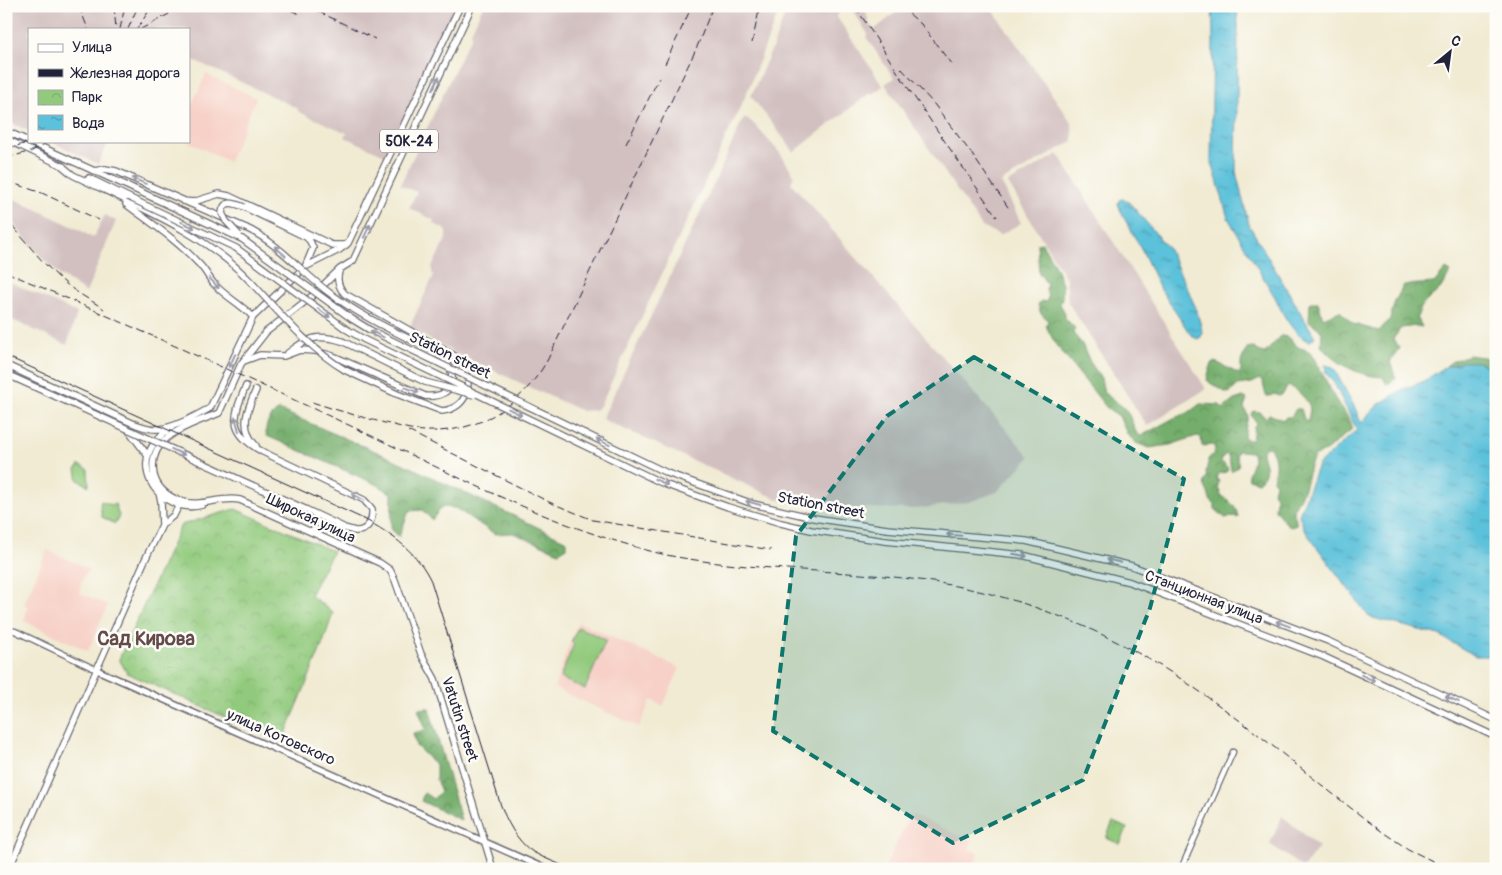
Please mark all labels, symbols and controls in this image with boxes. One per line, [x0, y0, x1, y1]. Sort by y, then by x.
legend [28, 28, 190, 142]
north arrow [1424, 28, 1474, 78]
text: С [1448, 32, 1464, 51]
text: Улица [72, 38, 112, 57]
text: Железная дорога [70, 64, 180, 83]
one-way arrow [431, 76, 441, 91]
text: Парк [72, 88, 103, 107]
text: Вода [72, 114, 105, 133]
road number: 50К-24 [380, 130, 438, 152]
one-way arrow [132, 176, 147, 186]
one-way arrow [180, 221, 195, 230]
one-way arrow [363, 224, 372, 239]
one-way arrow [274, 246, 287, 257]
one-way arrow [208, 277, 220, 290]
one-way arrow [317, 308, 331, 318]
street label: Station street [406, 328, 494, 384]
one-way arrow [370, 329, 385, 339]
one-way arrow [227, 353, 237, 368]
one-way arrow [404, 386, 419, 396]
one-way arrow [507, 407, 522, 417]
one-way arrow [232, 416, 241, 432]
one-way arrow [596, 437, 611, 446]
one-way arrow [170, 448, 185, 457]
one-way arrow [653, 478, 668, 488]
street label: Station street [776, 488, 867, 523]
street label: Широкая улица [263, 489, 359, 547]
one-way arrow [351, 492, 366, 501]
one-way arrow [745, 498, 761, 508]
one-way arrow [947, 530, 963, 539]
one-way arrow [1012, 551, 1028, 561]
one-way arrow [1107, 556, 1123, 565]
street label: Станционная улица [1142, 566, 1266, 629]
one-way arrow [1276, 619, 1291, 628]
district label: Сад Кирова [97, 626, 195, 651]
one-way arrow [1360, 673, 1375, 683]
street label: Vatutin street [437, 674, 482, 765]
one-way arrow [1445, 694, 1460, 703]
street label: улица Котовского [223, 705, 338, 770]

